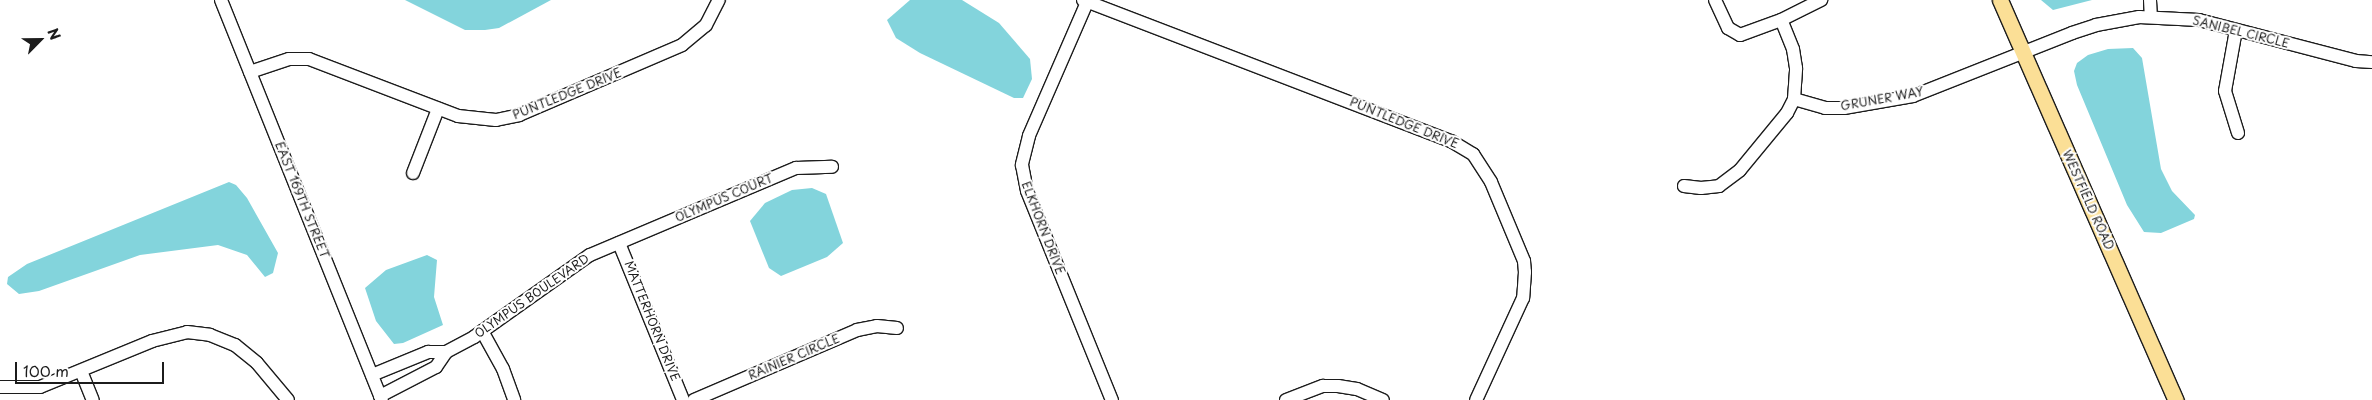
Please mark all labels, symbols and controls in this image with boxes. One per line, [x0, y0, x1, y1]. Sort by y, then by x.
street label: SANIBEL CIRCLE [2191, 13, 2291, 51]
north arrow [15, 15, 65, 65]
text: N [42, 25, 66, 43]
street label: PUNTLEDGE DRIVE [510, 65, 624, 123]
street label: GRUNER WAY [1839, 85, 1925, 113]
street label: PUNTLEDGE DRIVE [1347, 94, 1461, 152]
street label: EAST 169TH STREET [272, 140, 332, 260]
street label: WESTFIELD ROAD [2059, 147, 2117, 253]
street label: OLYMPUS COURT [673, 171, 775, 225]
street label: ELKHORN DRIVE [1019, 179, 1067, 277]
street label: OLYMPUS BOULEVARD [472, 251, 592, 341]
street label: MATTERHORN DRIVE [621, 259, 683, 383]
street label: RAINIER CIRCLE [746, 331, 842, 383]
scale bar [18, 352, 166, 384]
text: 100 m [23, 359, 69, 382]

